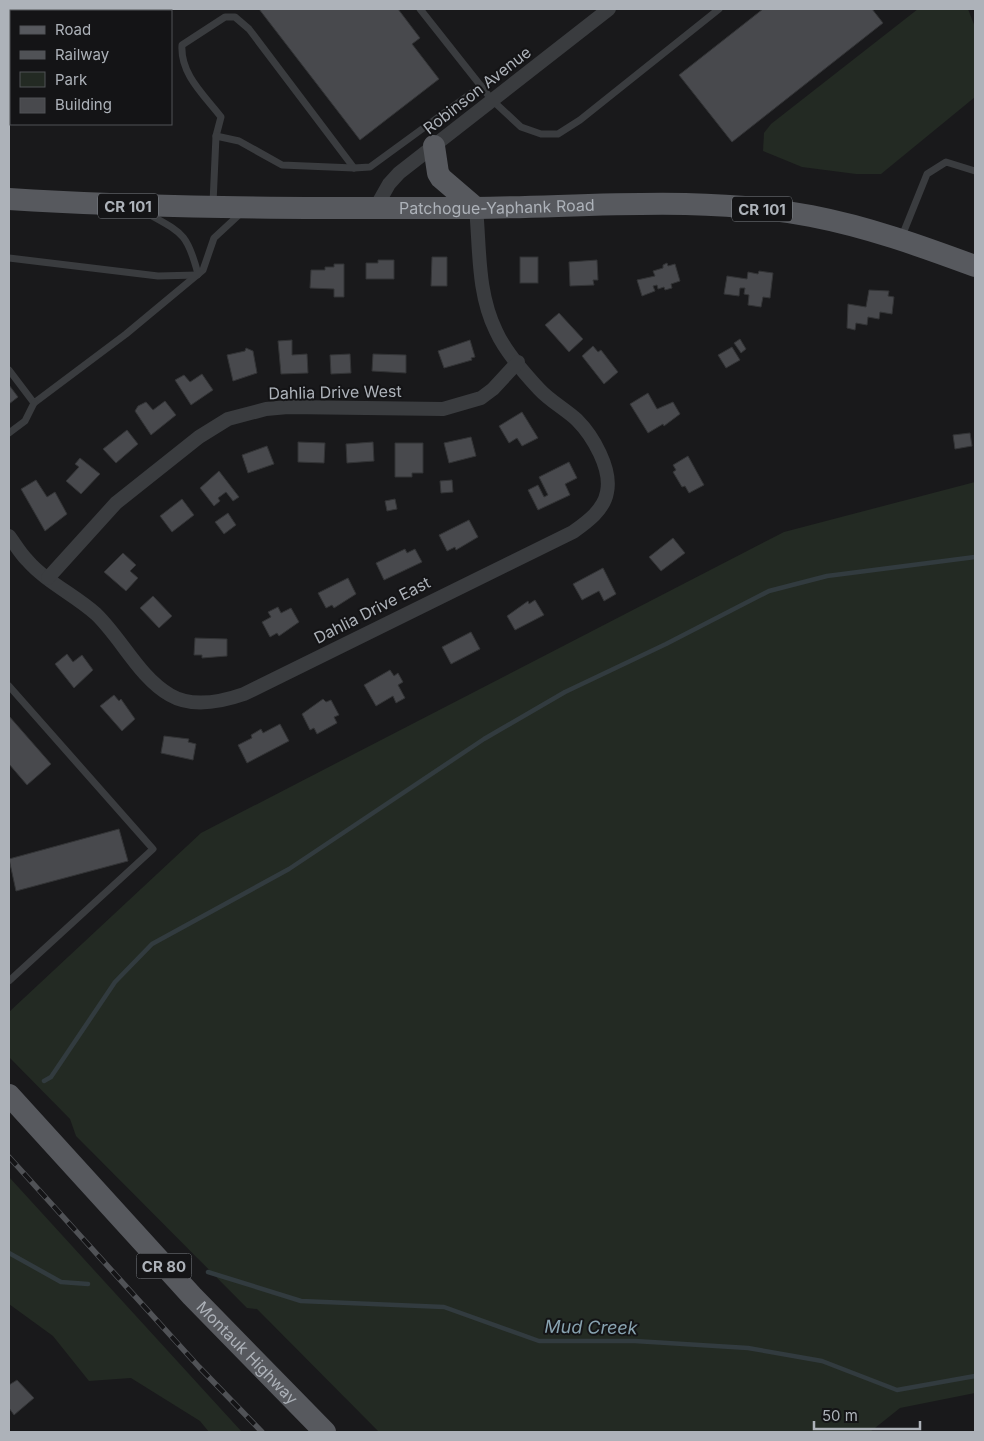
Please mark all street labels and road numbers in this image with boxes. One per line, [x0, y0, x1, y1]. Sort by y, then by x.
street label: Robinson Avenue [419, 42, 535, 138]
road number: CR 101 [98, 194, 158, 218]
street label: Patchogue-Yaphank Road [399, 195, 595, 218]
road number: CR 101 [732, 196, 792, 222]
street label: Dahlia Drive West [268, 381, 402, 403]
street label: Dahlia Drive East [311, 572, 433, 648]
road number: CR 80 [136, 1254, 192, 1278]
street label: Montauk Highway [193, 1297, 302, 1408]

